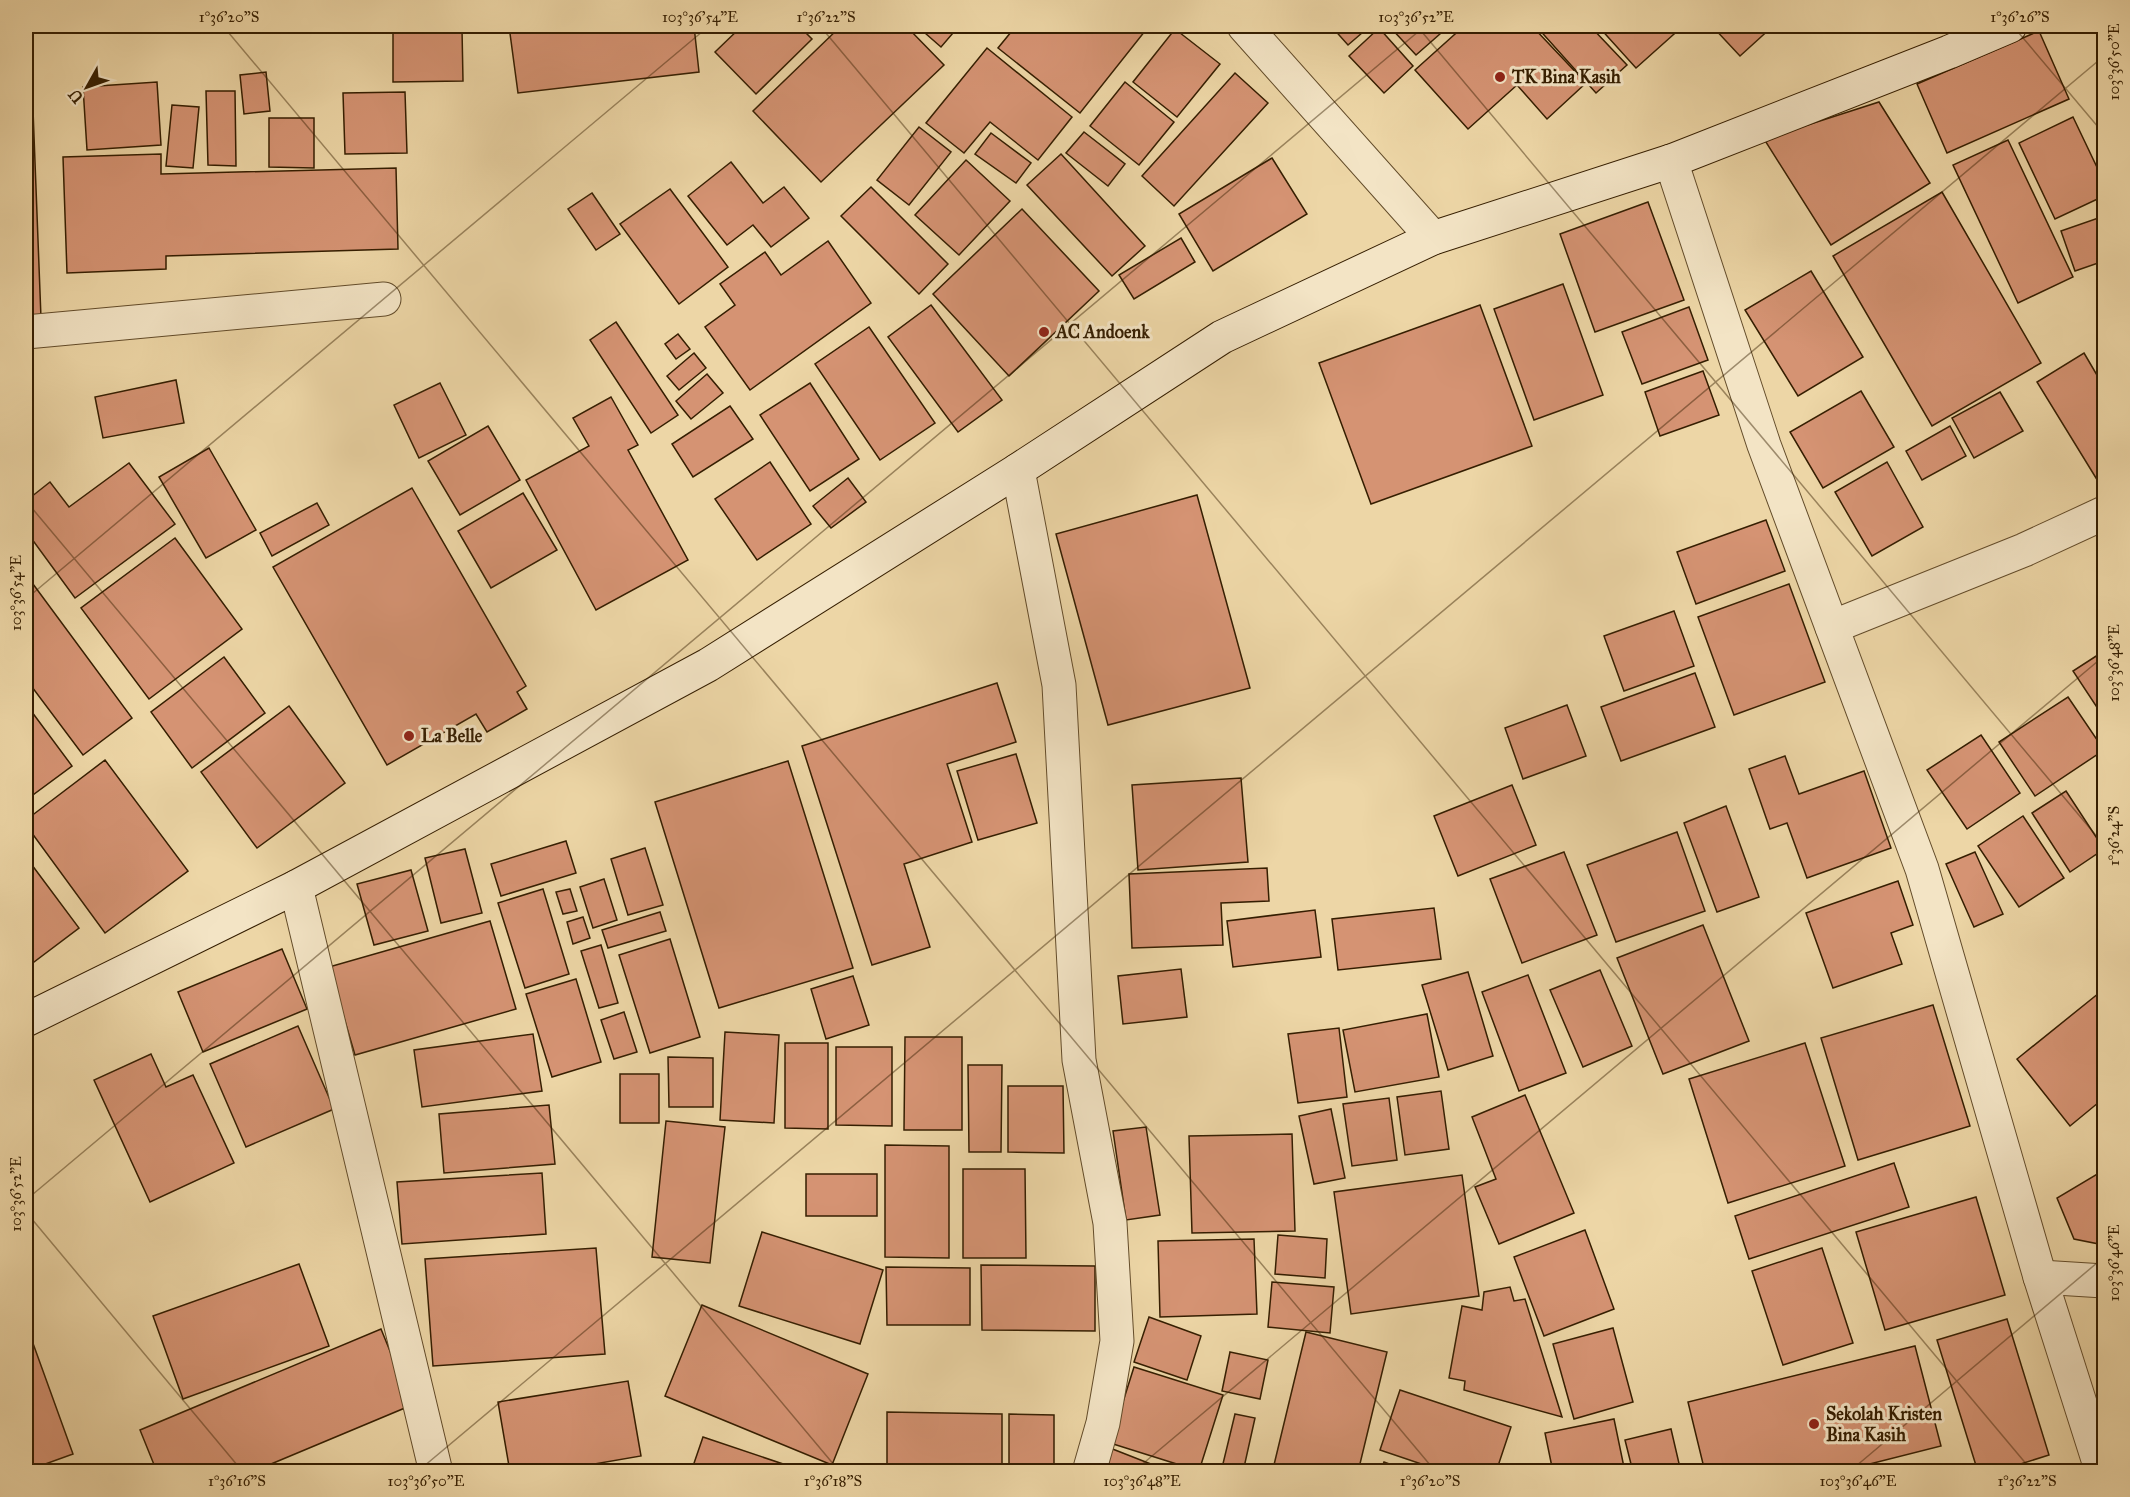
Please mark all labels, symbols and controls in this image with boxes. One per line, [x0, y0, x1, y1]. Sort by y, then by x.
text: 1°36'20"S [199, 8, 259, 26]
text: 103°36'54"E [662, 8, 738, 26]
text: 1°36'22"S [796, 8, 856, 26]
text: 103°36'52"E [1378, 8, 1454, 26]
text: 1°36'26"S [1990, 8, 2050, 26]
text: 103°36'50"E [2105, 23, 2123, 100]
north arrow [57, 57, 117, 117]
place label: TK Bina Kasih [1511, 66, 1622, 88]
marker: TK Bina Kasih [1493, 70, 1507, 84]
text: U [64, 85, 87, 107]
place label: AC Andoenk [1055, 321, 1150, 343]
marker: AC Andoenk [1037, 325, 1051, 339]
text: 103°36'54"E [7, 555, 25, 631]
text: 103°36'48"E [2105, 624, 2123, 702]
place label: La Belle [421, 725, 483, 747]
marker: La Belle [402, 729, 416, 743]
text: 1°36'24"S [2105, 806, 2123, 866]
text: 103°36'52"E [7, 1156, 25, 1232]
text: 103°36'46"E [2105, 1224, 2123, 1302]
place label: Sekolah Kristen Bina Kasih [1826, 1403, 1942, 1446]
marker: Sekolah Kristen Bina Kasih [1807, 1417, 1821, 1431]
text: 1°36'16"S [208, 1472, 266, 1490]
text: 103°36'50"E [388, 1472, 465, 1490]
text: 1°36'18"S [804, 1472, 862, 1490]
text: 103°36'48"E [1103, 1472, 1181, 1490]
text: 1°36'20"S [1400, 1472, 1460, 1490]
text: 103°36'46"E [1819, 1472, 1897, 1490]
text: 1°36'22"S [1997, 1472, 2057, 1490]

